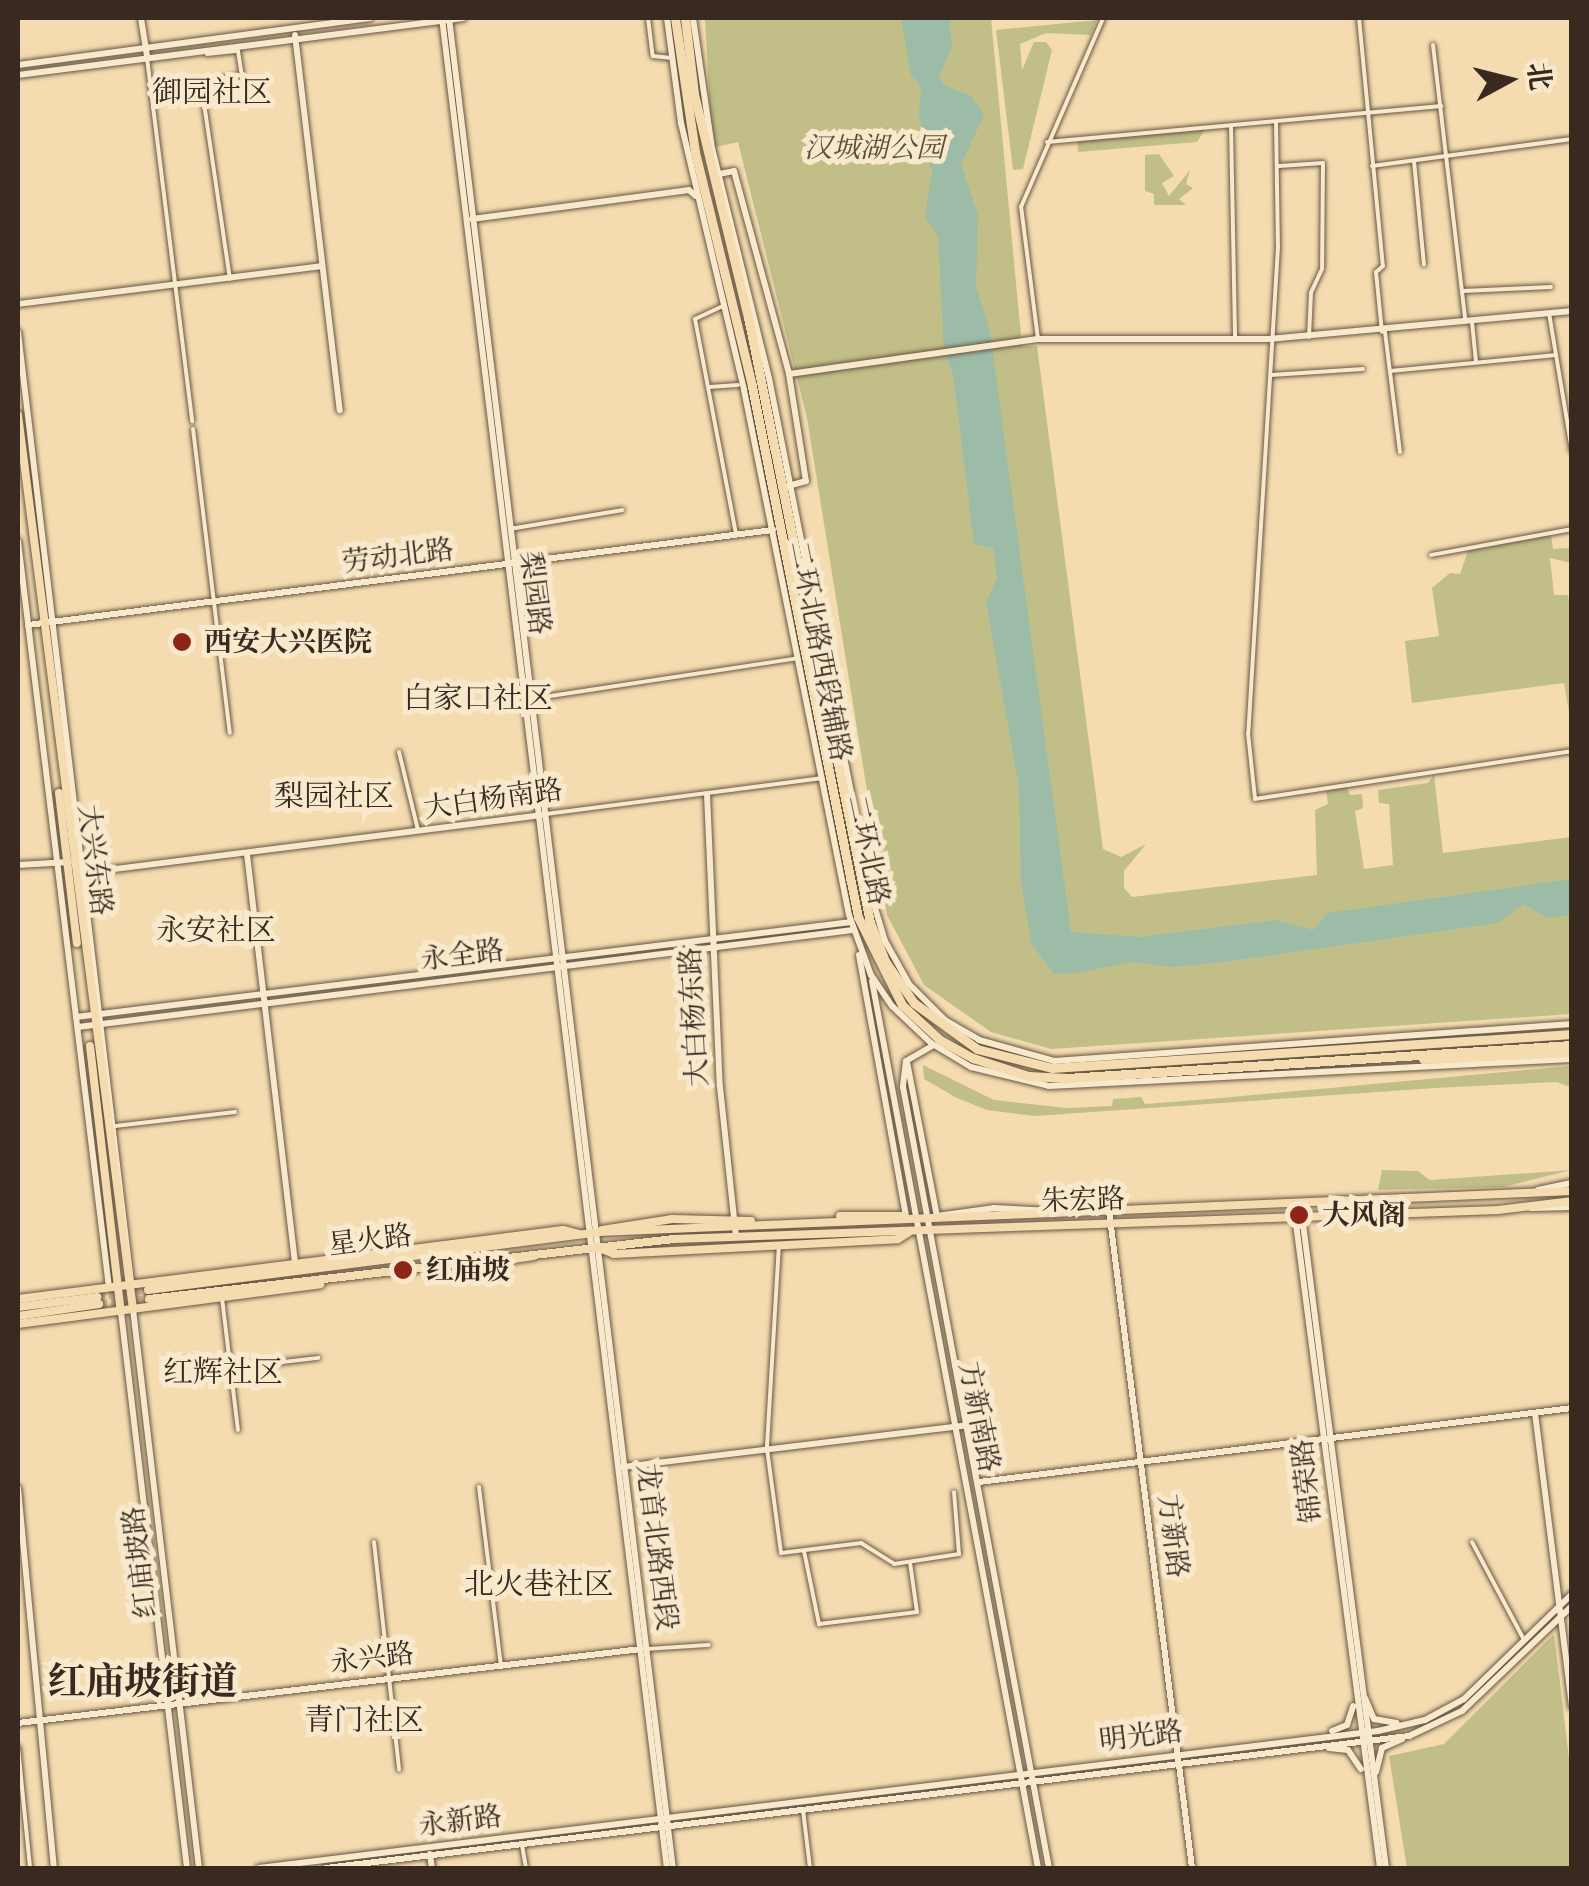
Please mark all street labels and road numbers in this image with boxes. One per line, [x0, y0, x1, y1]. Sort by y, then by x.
street label: 劳动北路 [340, 533, 456, 579]
street label: 二环北路西段辅路 [782, 538, 858, 764]
street label: 梨园路 [513, 549, 557, 637]
street label: 大白杨南路 [421, 773, 565, 825]
street label: 二环北路 [840, 792, 896, 908]
street label: 大兴东路 [72, 802, 118, 918]
street label: 永全路 [418, 933, 506, 977]
street label: 大白杨东路 [674, 946, 714, 1088]
street label: 朱宏路 [1040, 1182, 1126, 1218]
street label: 星火路 [326, 1218, 414, 1262]
street label: 方新南路 [952, 1359, 1006, 1475]
street label: 锦荣路 [1285, 1437, 1329, 1525]
street label: 龙首北路西段 [630, 1462, 684, 1632]
street label: 方新路 [1151, 1492, 1195, 1580]
street label: 红庙坡路 [117, 1504, 163, 1620]
street label: 永兴路 [328, 1636, 416, 1680]
street label: 明光路 [1097, 1714, 1185, 1758]
street label: 永新路 [416, 1799, 504, 1843]

